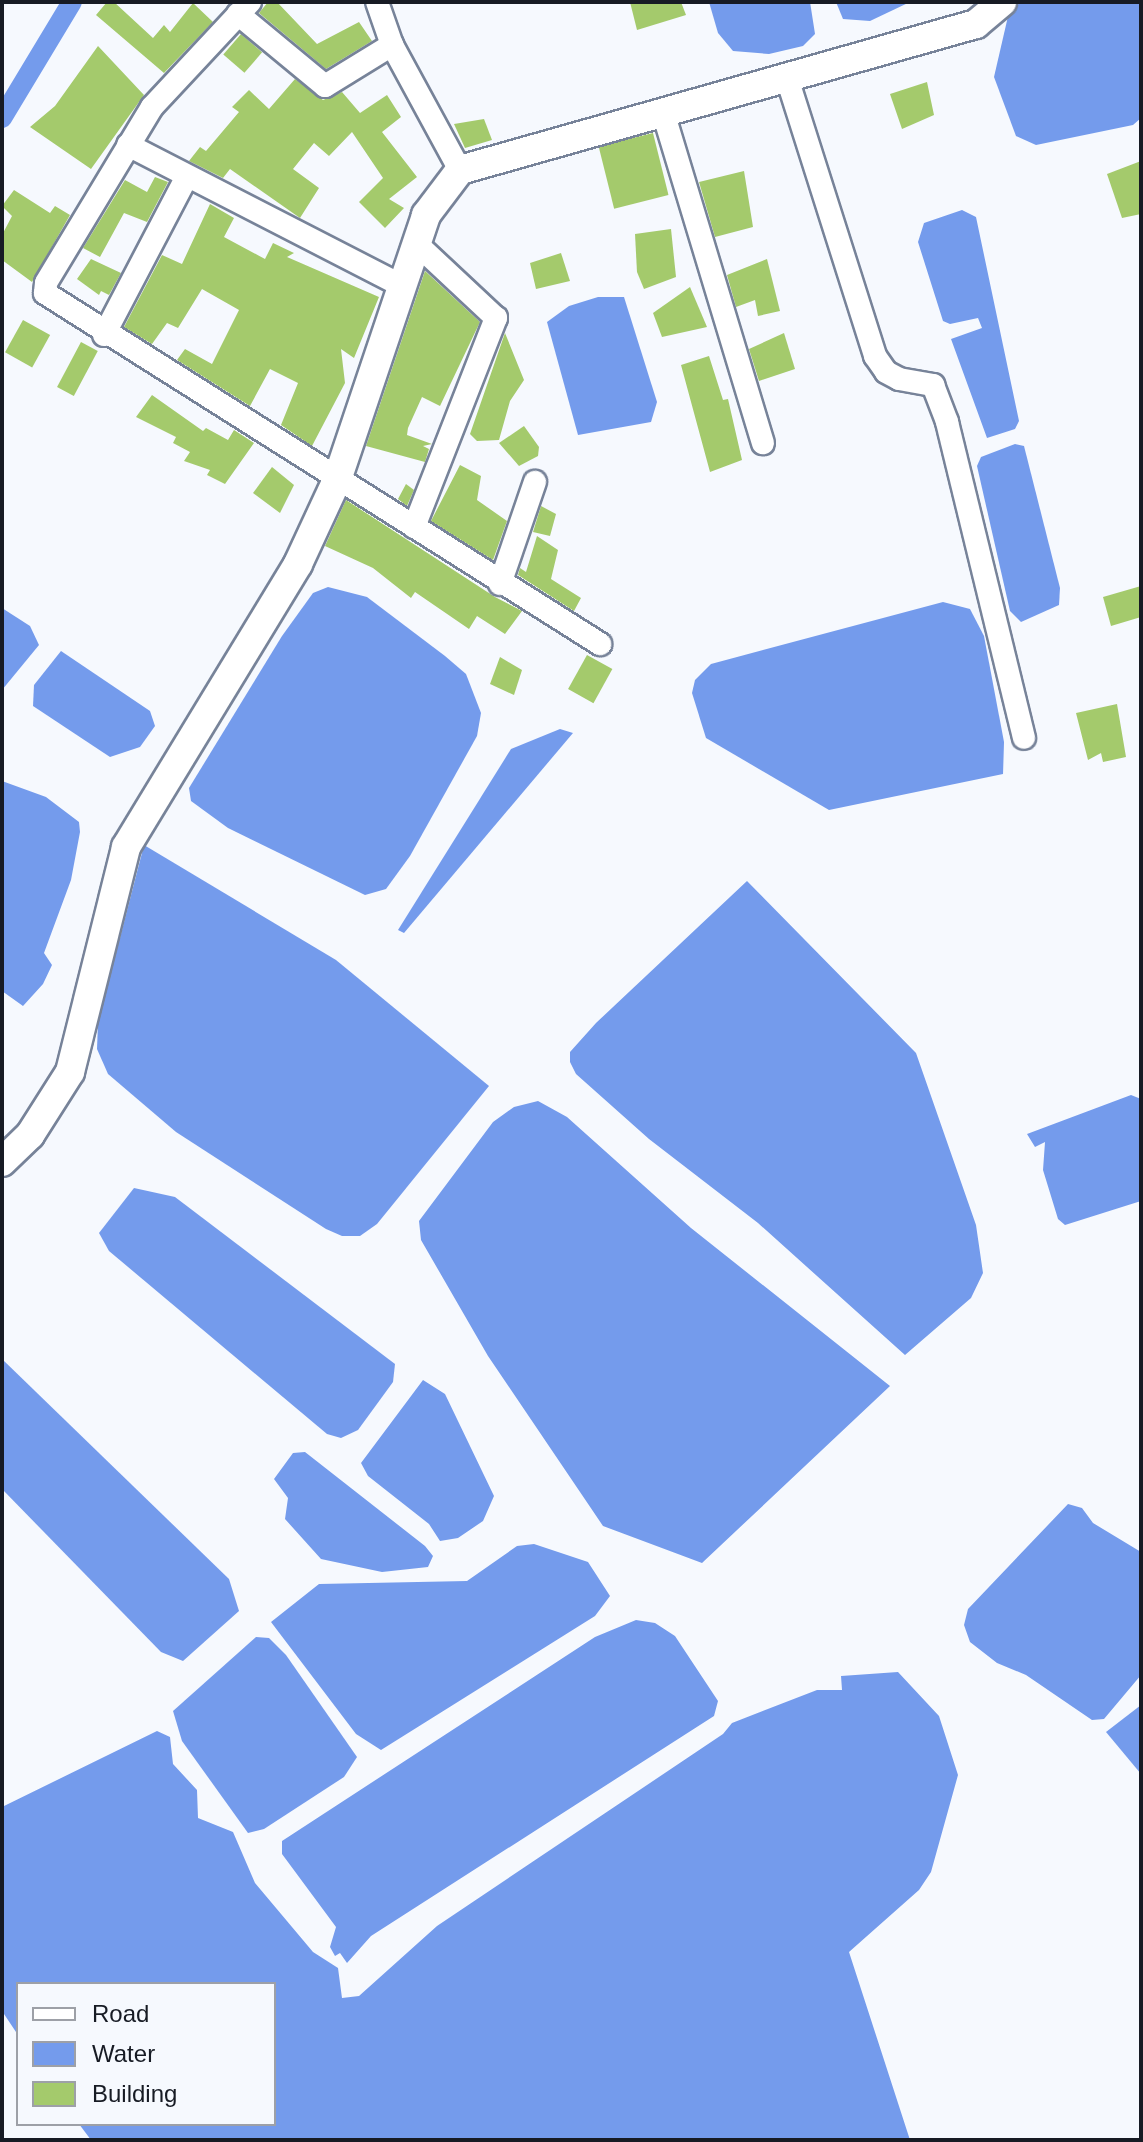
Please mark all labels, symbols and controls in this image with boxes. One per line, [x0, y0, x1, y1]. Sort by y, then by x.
legend [16, 1982, 276, 2126]
text: Road [92, 2000, 149, 2027]
text: Water [92, 2040, 155, 2067]
text: Building [92, 2080, 177, 2107]

